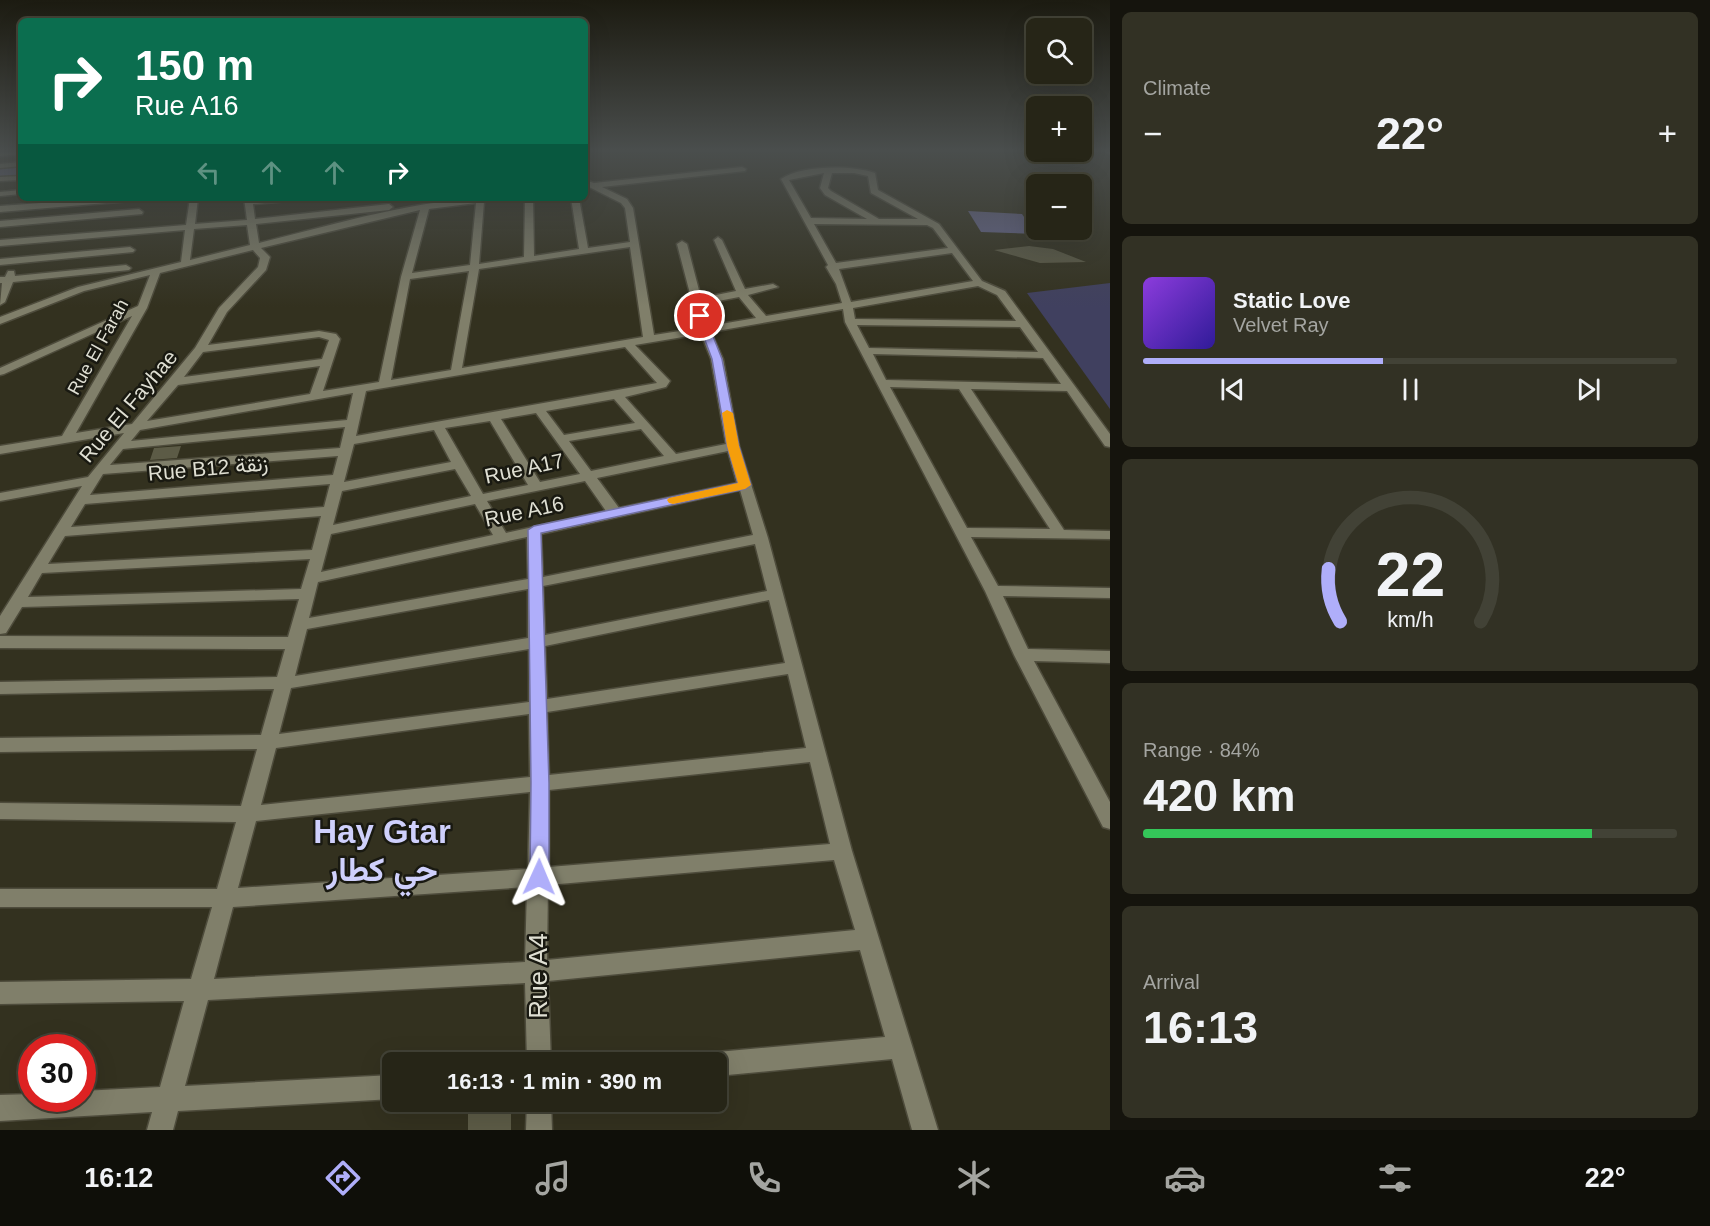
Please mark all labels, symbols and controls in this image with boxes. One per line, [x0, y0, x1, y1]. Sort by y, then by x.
map controls [1026, 18, 1092, 240]
button: search [1026, 18, 1092, 84]
icon: right [36, 42, 114, 120]
text: 150 m [135, 42, 254, 89]
text: Climate [1143, 77, 1211, 99]
text: Rue A16 [135, 91, 239, 121]
button: + [1026, 96, 1092, 162]
text: 22° [1376, 108, 1444, 159]
text: − [1143, 115, 1162, 152]
text: + [1658, 115, 1677, 152]
icon: left [192, 156, 225, 189]
icon: ahead [255, 156, 288, 189]
icon: ahead [318, 156, 351, 189]
icon: right [381, 156, 414, 189]
button: − [1026, 174, 1092, 240]
text: Static Love [1233, 288, 1350, 313]
pin [674, 290, 725, 341]
street label: Rue El Farah [64, 296, 132, 398]
icon: arrive [683, 299, 716, 332]
text: Velvet Ray [1233, 314, 1329, 336]
street label: Rue El Fayhae [75, 345, 181, 467]
icon: previous [1216, 373, 1249, 406]
icon: pause [1394, 373, 1427, 406]
icon: next [1572, 373, 1605, 406]
street label: Rue A17 [482, 448, 566, 488]
street label: Rue B12 زنقة [147, 451, 269, 487]
street label: Rue A16 [482, 491, 566, 531]
text: 22 [1375, 540, 1445, 609]
text: km/h [1387, 608, 1433, 632]
text: Range · 84% [1143, 739, 1260, 761]
text: 420 km [1143, 770, 1296, 821]
district label: Hay Gtar حي كطار [313, 813, 451, 897]
position arrow [507, 845, 571, 909]
street label: Rue A4 [523, 933, 553, 1019]
text: Arrival [1143, 971, 1200, 993]
text: 16:13 [1143, 1002, 1258, 1053]
speed limit sign: 30 [18, 1034, 96, 1112]
text: 16:13 · 1 min · 390 m [447, 1069, 662, 1094]
icon: directions [322, 1157, 364, 1199]
icon: music [532, 1157, 574, 1199]
icon: phone [743, 1157, 785, 1199]
icon: climate [953, 1157, 995, 1199]
icon: car [1164, 1157, 1206, 1199]
icon: filters [1374, 1157, 1416, 1199]
text: 16:12 [84, 1163, 153, 1193]
text: 22° [1585, 1163, 1626, 1193]

